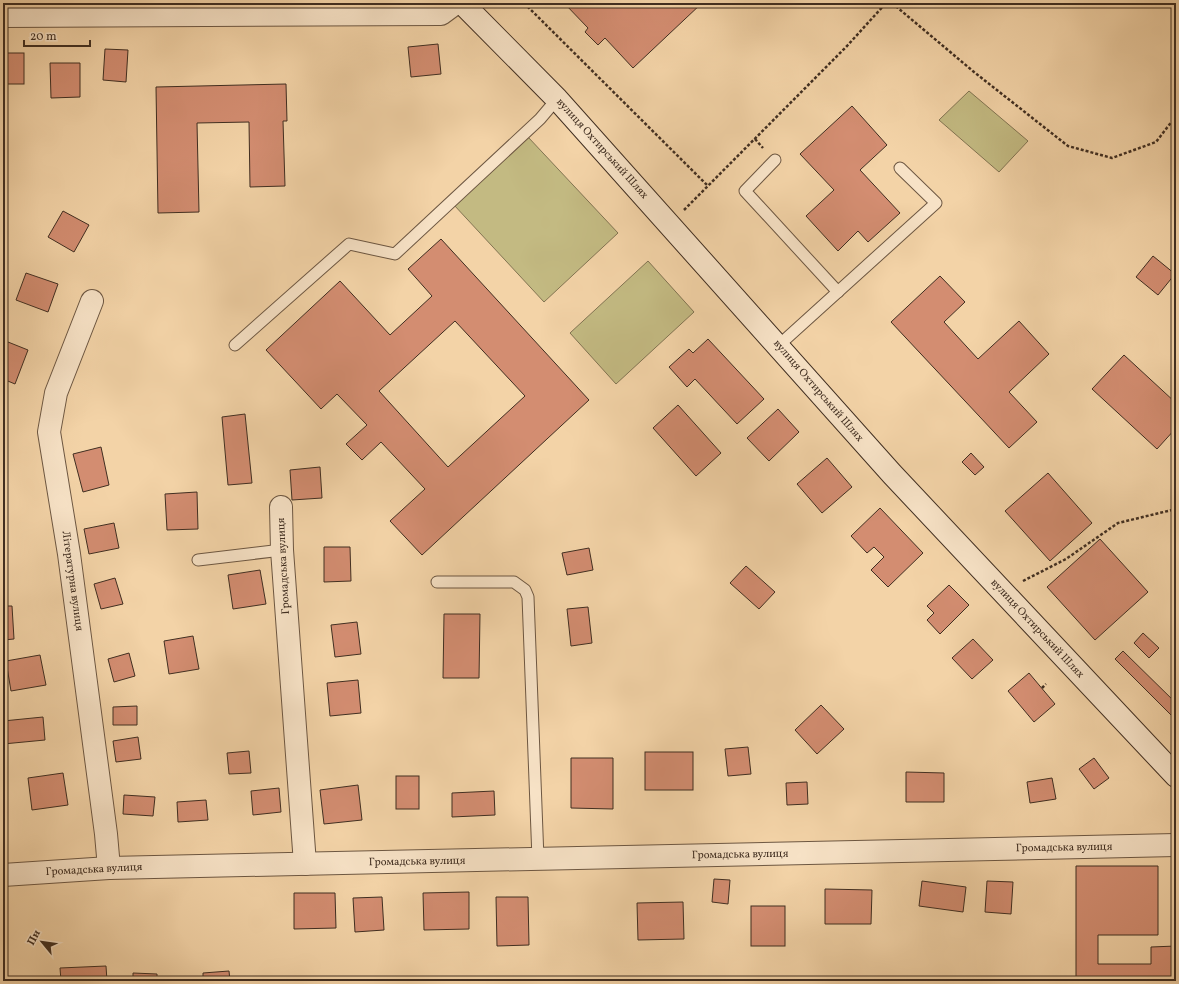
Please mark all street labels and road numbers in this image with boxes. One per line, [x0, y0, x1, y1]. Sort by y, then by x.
street label: вулиця Охтирський Шлях [553, 95, 652, 203]
street label: вулиця Охтирський Шлях [769, 337, 867, 445]
street label: Громадська вулиця [274, 517, 294, 615]
street label: Літературна вулиця [58, 530, 86, 632]
street label: вулиця Охтирський Шлях [987, 576, 1087, 682]
street label: Громадська вулиця [1015, 840, 1113, 856]
street label: Громадська вулиця [691, 847, 789, 863]
street label: Громадська вулиця [368, 854, 466, 870]
street label: Громадська вулиця [45, 860, 143, 880]

